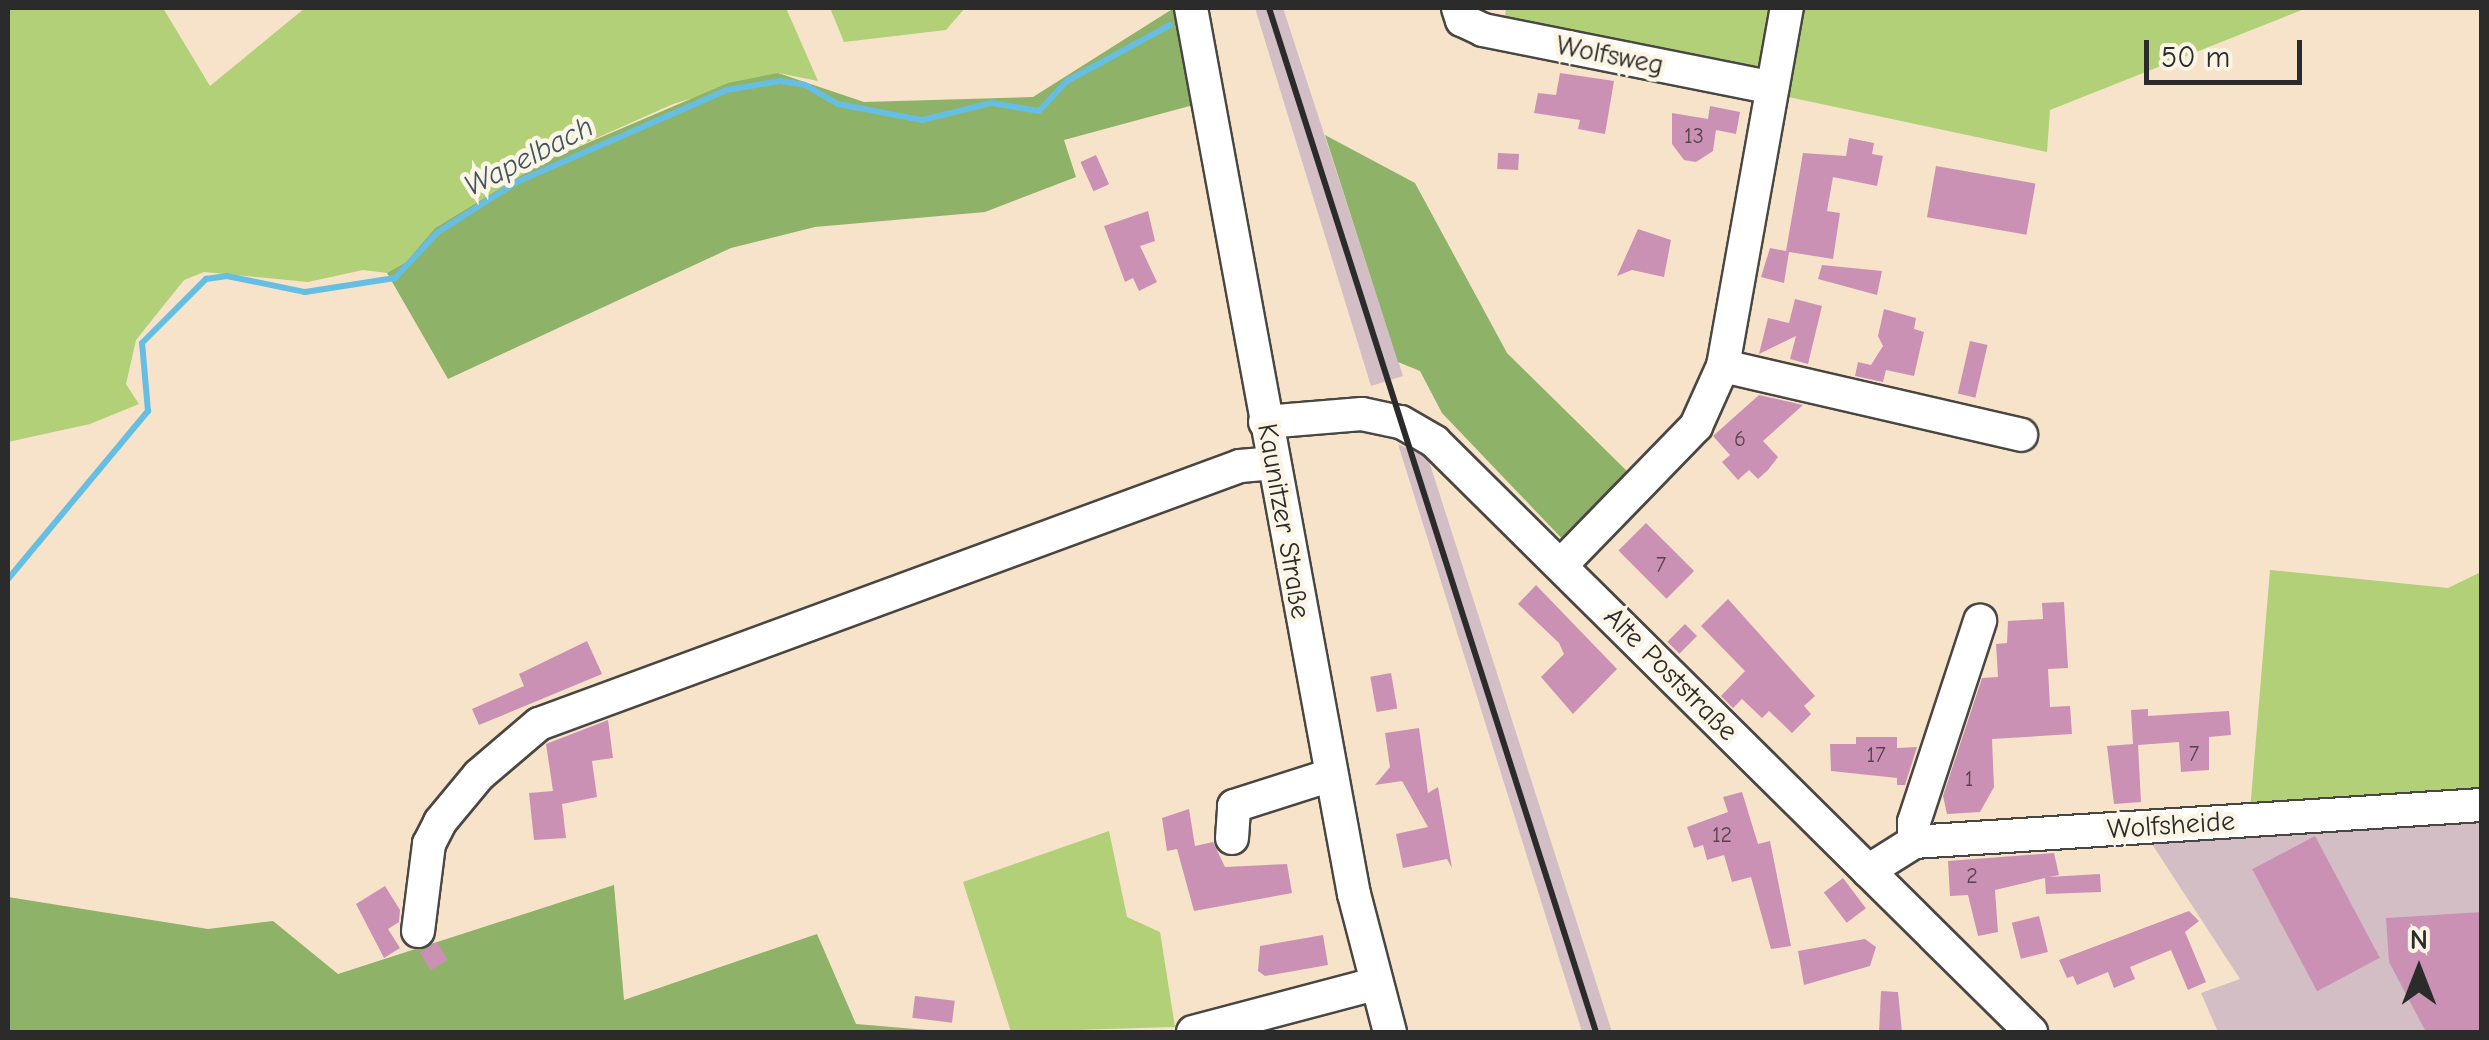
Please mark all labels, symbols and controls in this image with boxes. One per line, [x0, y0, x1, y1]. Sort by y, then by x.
scale bar [2149, 20, 2306, 82]
street label: Wolfsweg [1553, 28, 1667, 82]
text: 50 m [2161, 40, 2230, 75]
water label: Wapelbach [458, 109, 600, 205]
house number: 13 [1684, 124, 1704, 150]
street label: Kaunitzer Straße [1250, 421, 1318, 621]
house number: 6 [1734, 427, 1746, 453]
house number: 7 [1656, 553, 1666, 579]
street label: Alte Poststraße [1597, 600, 1745, 748]
house number: 7 [2189, 742, 2199, 768]
house number: 17 [1866, 743, 1886, 769]
house number: 1 [1965, 767, 1973, 793]
street label: Wolfsheide [2106, 804, 2236, 846]
house number: 12 [1712, 823, 1732, 849]
house number: 2 [1966, 864, 1978, 890]
north arrow [2369, 920, 2469, 1020]
text: N [2410, 924, 2428, 956]

